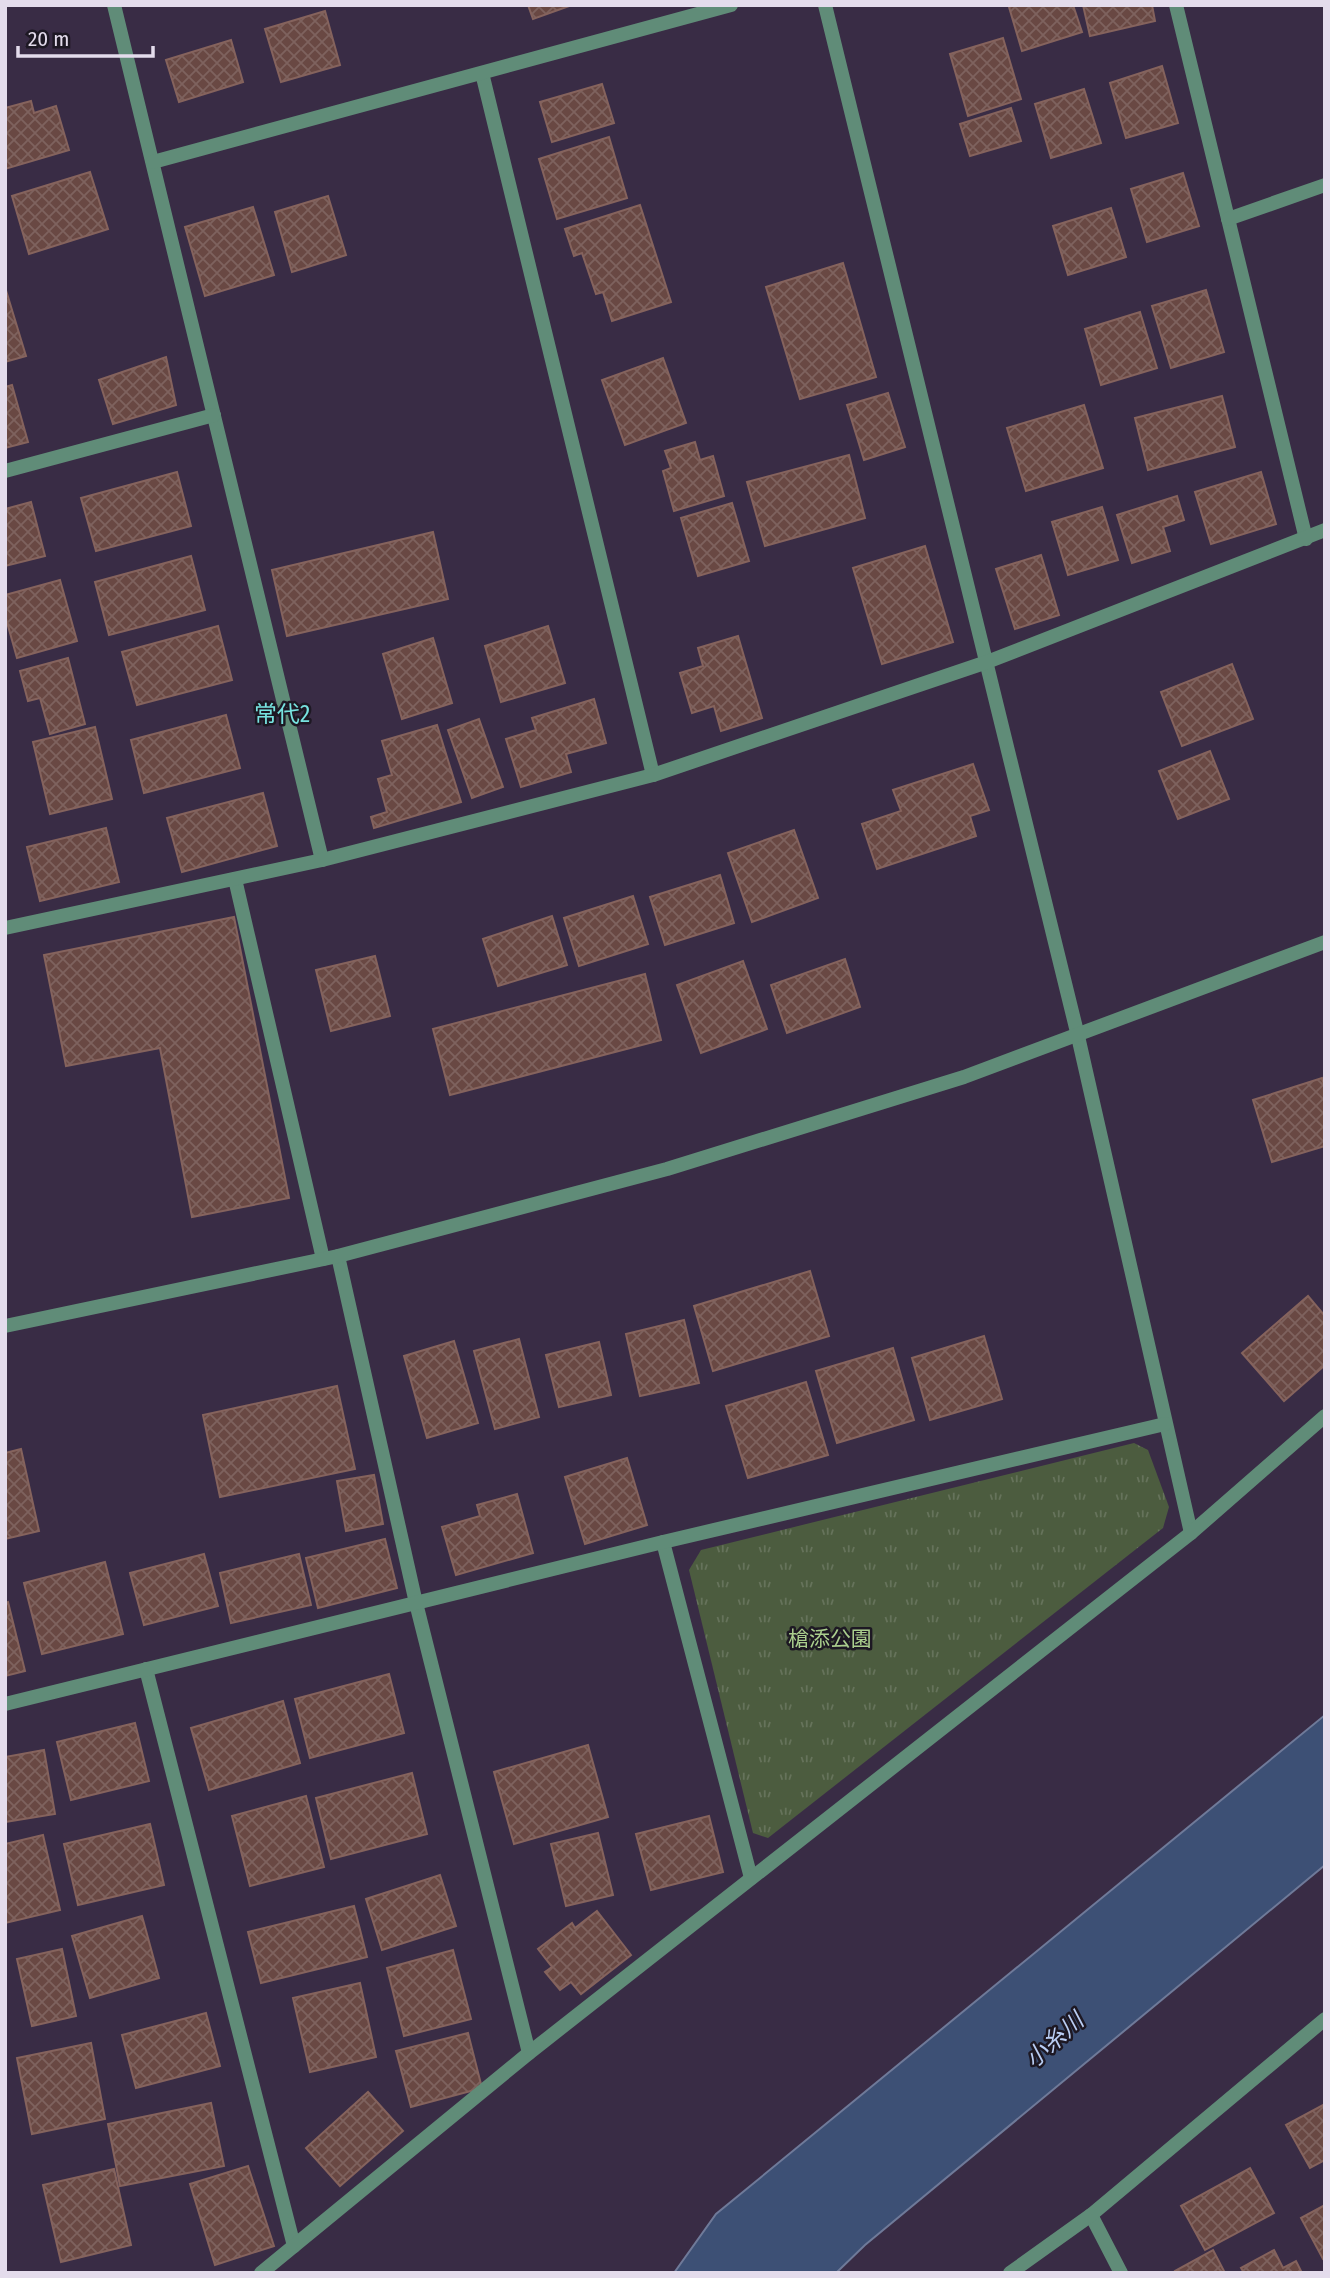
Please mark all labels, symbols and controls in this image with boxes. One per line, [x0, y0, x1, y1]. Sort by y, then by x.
scale bar [18, 14, 152, 58]
text: 20 m [28, 26, 69, 52]
district label: 常代2 [254, 700, 310, 728]
park label: 槍添公園 [788, 1626, 872, 1652]
water label: 小糸川 [1019, 2005, 1091, 2073]

